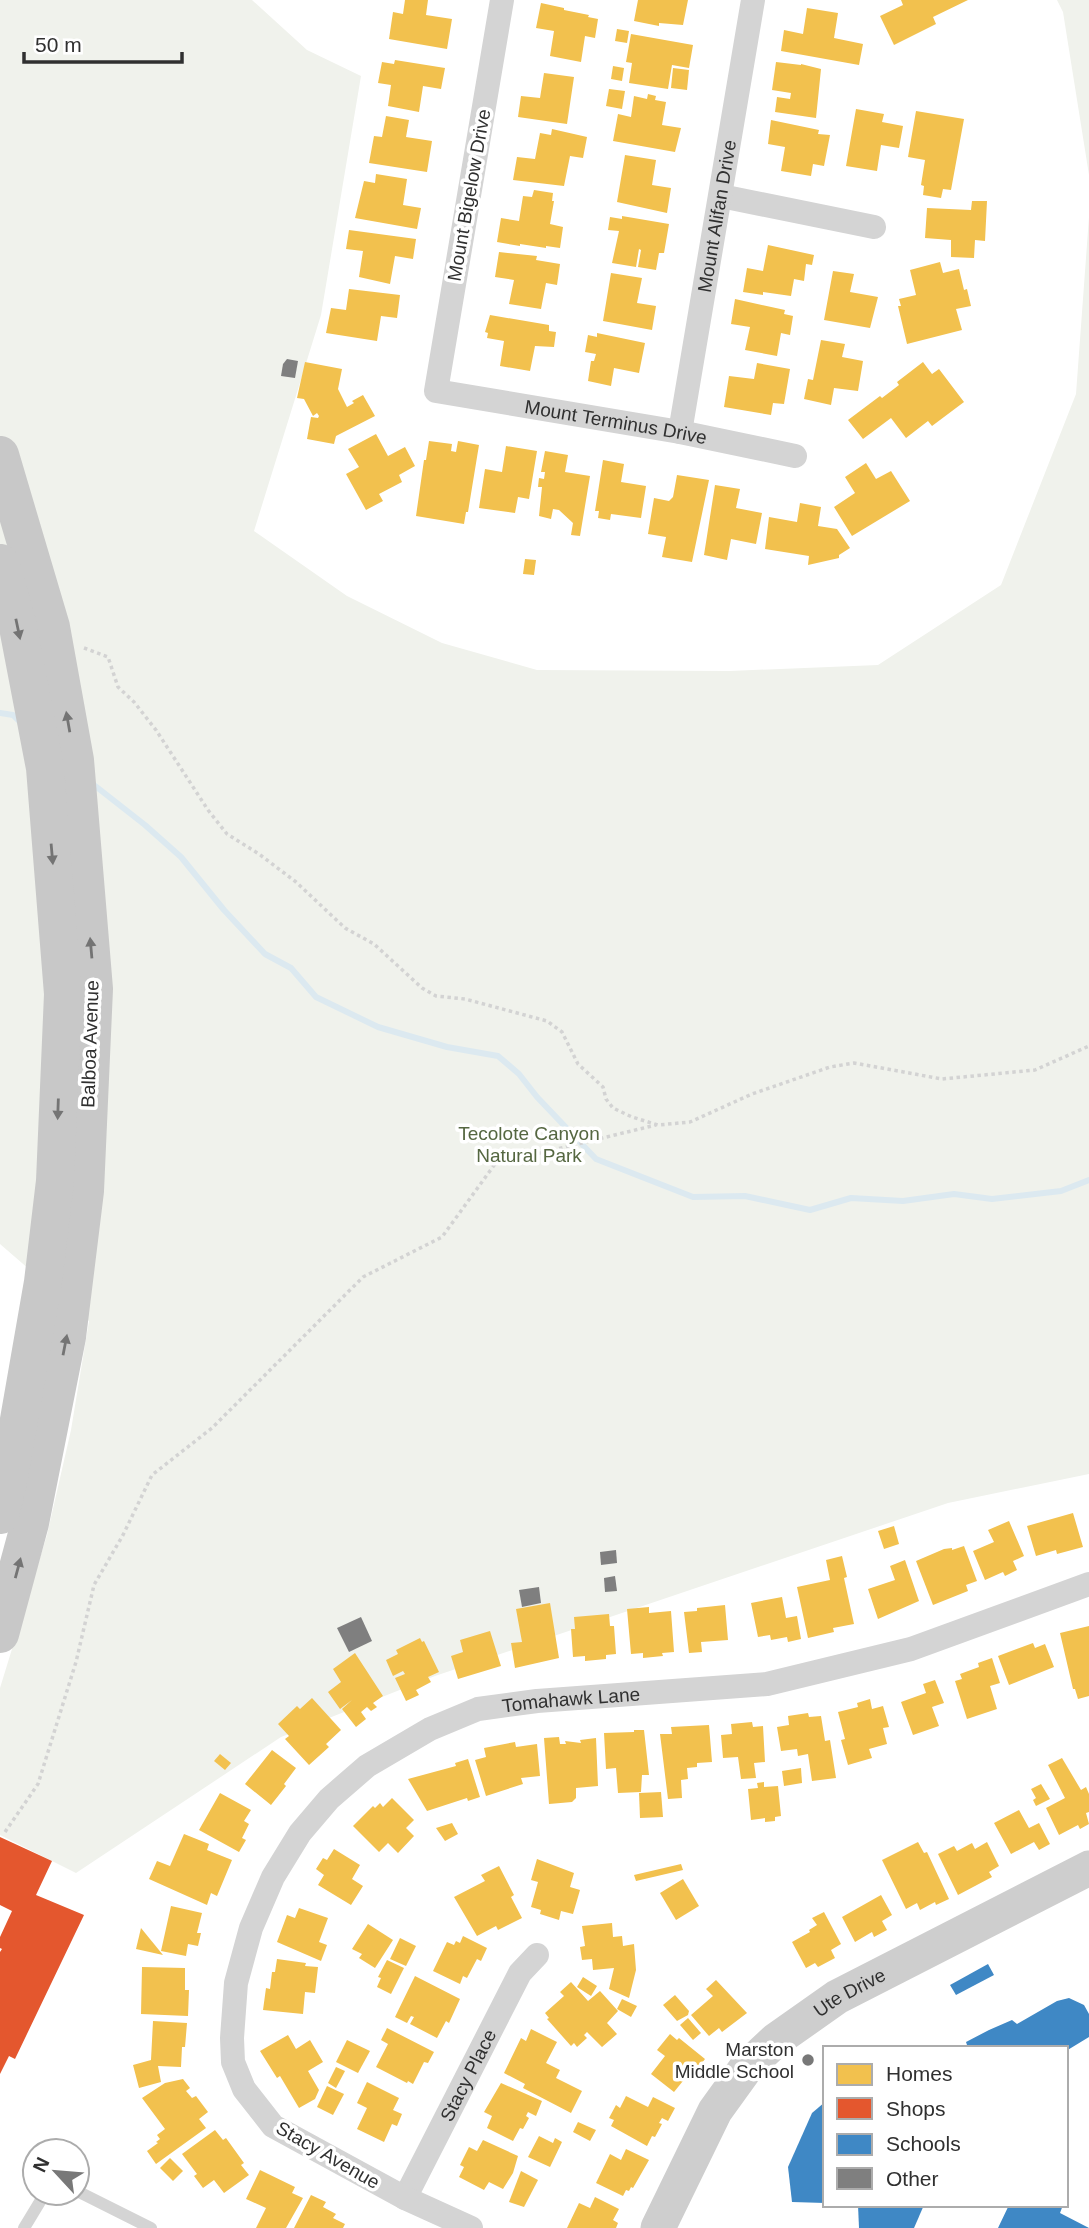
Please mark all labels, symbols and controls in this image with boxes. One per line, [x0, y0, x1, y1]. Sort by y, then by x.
scale bar [24, 21, 182, 65]
text: 50 m [35, 33, 82, 56]
street label: Mount Bigelow Drive [444, 107, 494, 283]
street label: Mount Alifan Drive [693, 138, 740, 294]
street label: Mount Terminus Drive [523, 396, 709, 448]
one-way arrow [12, 618, 23, 640]
one-way arrow [62, 711, 73, 733]
one-way arrow [47, 843, 58, 865]
one-way arrow [85, 937, 96, 959]
street label: Balboa Avenue [77, 980, 103, 1108]
one-way arrow [53, 1099, 64, 1121]
park label: Tecolote Canyon Natural Park [458, 1123, 600, 1166]
one-way arrow [60, 1334, 71, 1356]
one-way arrow [13, 1557, 24, 1579]
street label: Tomahawk Lane [501, 1683, 641, 1716]
street label: Ute Drive [809, 1964, 889, 2021]
street label: Stacy Place [436, 2026, 500, 2125]
place label: Marston Middle School [675, 2039, 794, 2082]
legend [823, 2046, 1068, 2207]
marker: Marston Middle School [800, 2052, 816, 2068]
text: Homes [886, 2062, 953, 2085]
text: Shops [886, 2097, 946, 2120]
street label: Stacy Avenue [273, 2117, 383, 2193]
text: Schools [886, 2132, 961, 2155]
north arrow [21, 2137, 91, 2207]
text: N [29, 2154, 54, 2176]
text: Other [886, 2167, 939, 2190]

